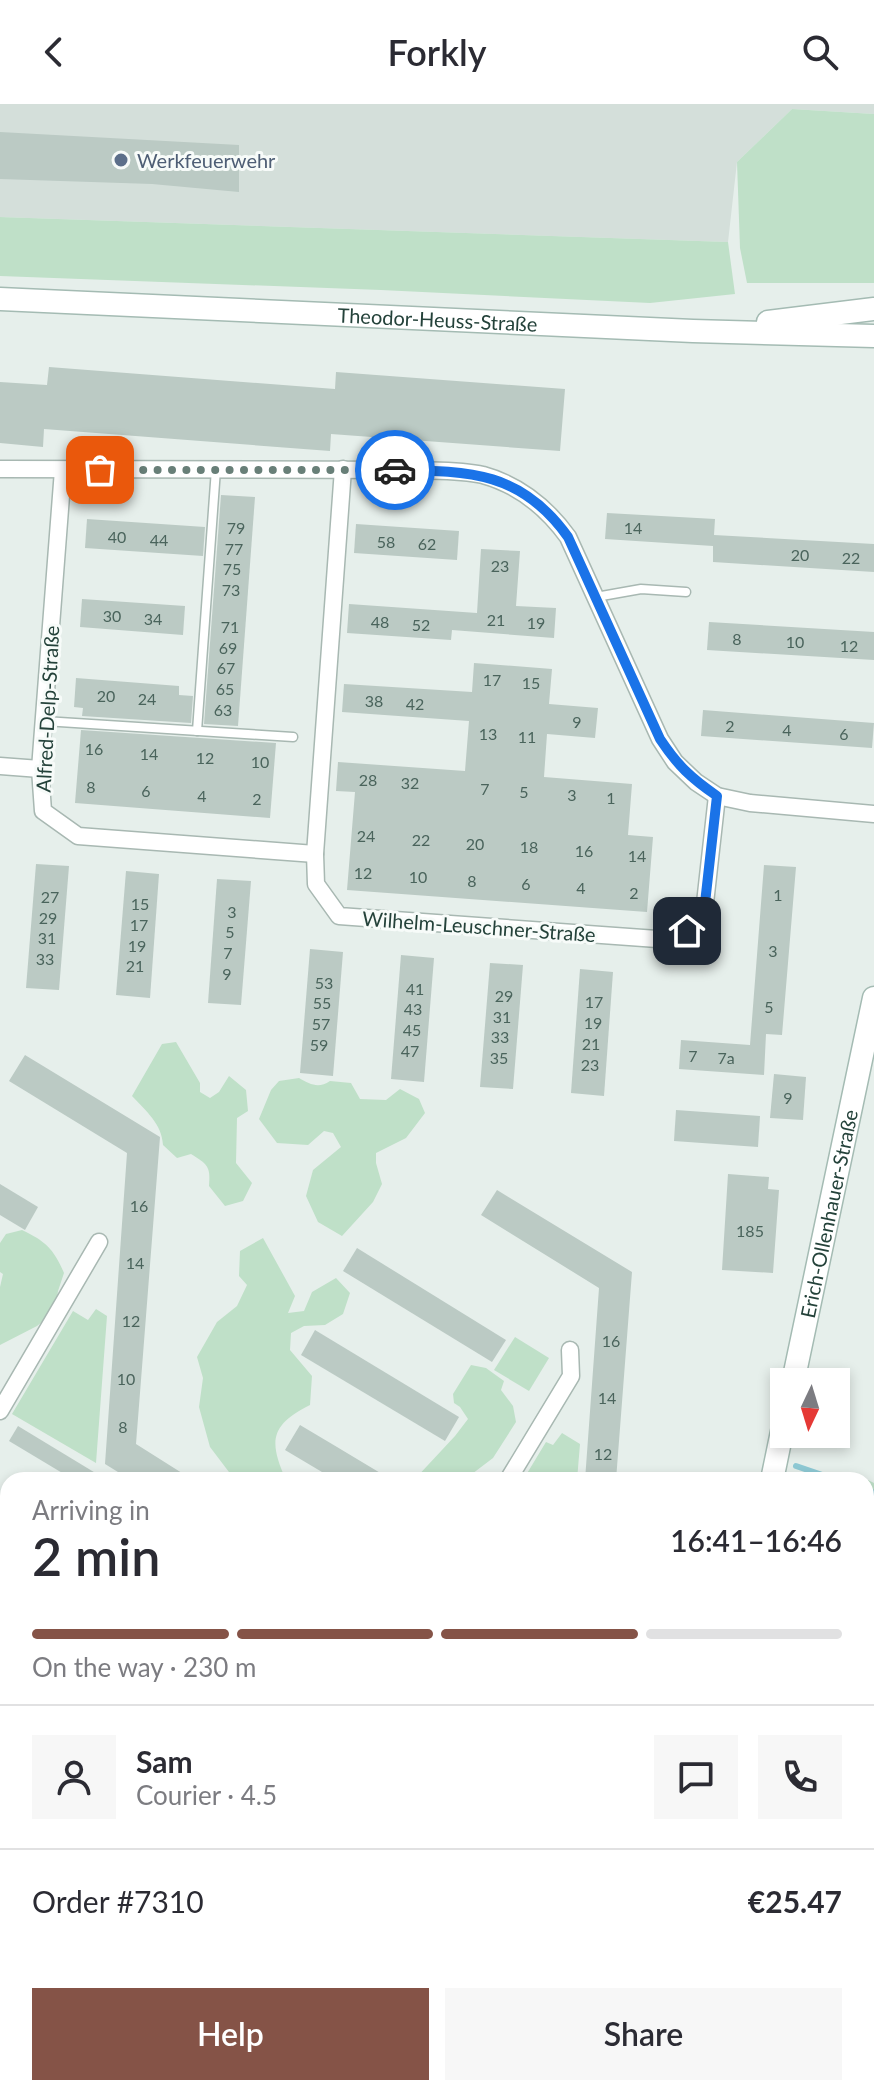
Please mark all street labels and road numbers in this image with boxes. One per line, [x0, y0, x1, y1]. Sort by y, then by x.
street label: Theodor-Heuss-Straße [337, 303, 538, 336]
street label: Alfred-Delp-Straße [31, 625, 63, 793]
street label: Wilhelm-Leuschner-Straße [361, 906, 597, 946]
street label: Erich-Ollenhauer-Straße [795, 1107, 862, 1320]

